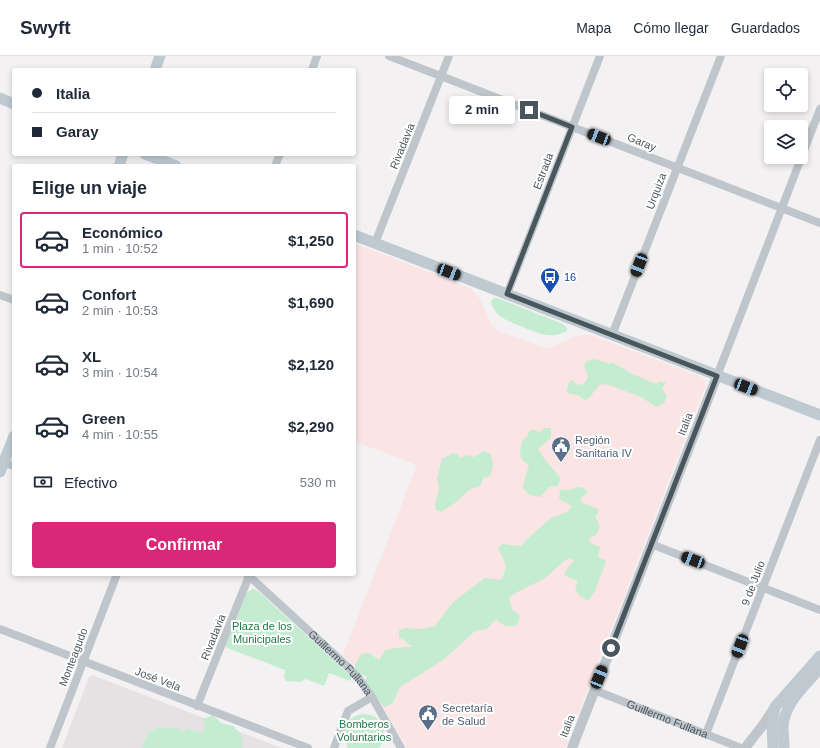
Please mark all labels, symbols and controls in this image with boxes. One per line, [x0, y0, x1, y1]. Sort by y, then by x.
text: Swyft [20, 17, 71, 38]
text: Mapa [576, 20, 611, 36]
text: Cómo llegar [633, 20, 709, 36]
text: Guardados [731, 20, 800, 36]
map controls [764, 68, 808, 164]
button: locate [764, 68, 808, 112]
text: Italia [56, 85, 90, 102]
callout: 2 min [449, 96, 515, 124]
route end [520, 101, 538, 119]
text: 2 min [465, 102, 499, 117]
button: layers [764, 120, 808, 164]
street label: Rivadavia [387, 121, 417, 171]
text: Garay [56, 123, 99, 140]
car [586, 127, 612, 147]
street label: Garay [626, 131, 659, 153]
street label: Estrada [531, 150, 556, 191]
street label: Urquiza [644, 170, 669, 211]
text: Elige un viaje [32, 178, 147, 198]
icon: car [34, 222, 70, 258]
text: Económico [82, 224, 163, 241]
text: $1,250 [288, 232, 334, 249]
text: 1 min · 10:52 [82, 241, 158, 256]
car [629, 252, 649, 278]
car [436, 262, 462, 282]
bus stop icon: 16 [539, 266, 561, 294]
place label: 16 [564, 271, 576, 283]
icon: car [34, 284, 70, 320]
text: Confort [82, 286, 136, 303]
text: $1,690 [288, 294, 334, 311]
text: 2 min · 10:53 [82, 303, 158, 318]
icon: car [34, 346, 70, 382]
text: XL [82, 348, 101, 365]
text: $2,120 [288, 356, 334, 373]
text: 3 min · 10:54 [82, 365, 158, 380]
car [733, 377, 759, 397]
icon: car [34, 408, 70, 444]
text: Green [82, 410, 125, 427]
street label: Italia [675, 410, 695, 437]
text: $2,290 [288, 418, 334, 435]
text: 4 min · 10:55 [82, 427, 158, 442]
place label: Región Sanitaria IV [575, 434, 633, 459]
public building icon: Región Sanitaria IV [550, 435, 572, 463]
icon: cash [32, 471, 54, 493]
text: Efectivo [64, 474, 117, 491]
text: 530 m [300, 475, 336, 490]
button: Confirmar [32, 522, 336, 568]
car [680, 550, 706, 570]
street label: 9 de Julio [739, 559, 767, 607]
street label: Rivadavia [198, 612, 228, 662]
park label: Plaza de los Municipales [232, 620, 292, 645]
street label: Monteagudo [56, 626, 90, 688]
street label: Guillermo Fullana [306, 628, 375, 698]
car [730, 633, 750, 659]
route start [602, 639, 620, 657]
car [589, 664, 609, 690]
street label: José Vela [134, 665, 183, 693]
street label: Guillermo Fullana [625, 698, 711, 741]
place label: Secretaría de Salud [442, 702, 494, 727]
public building icon: Secretaría de Salud [417, 703, 439, 731]
street label: Italia [557, 712, 577, 739]
park label: Bomberos Voluntarios [337, 718, 392, 743]

